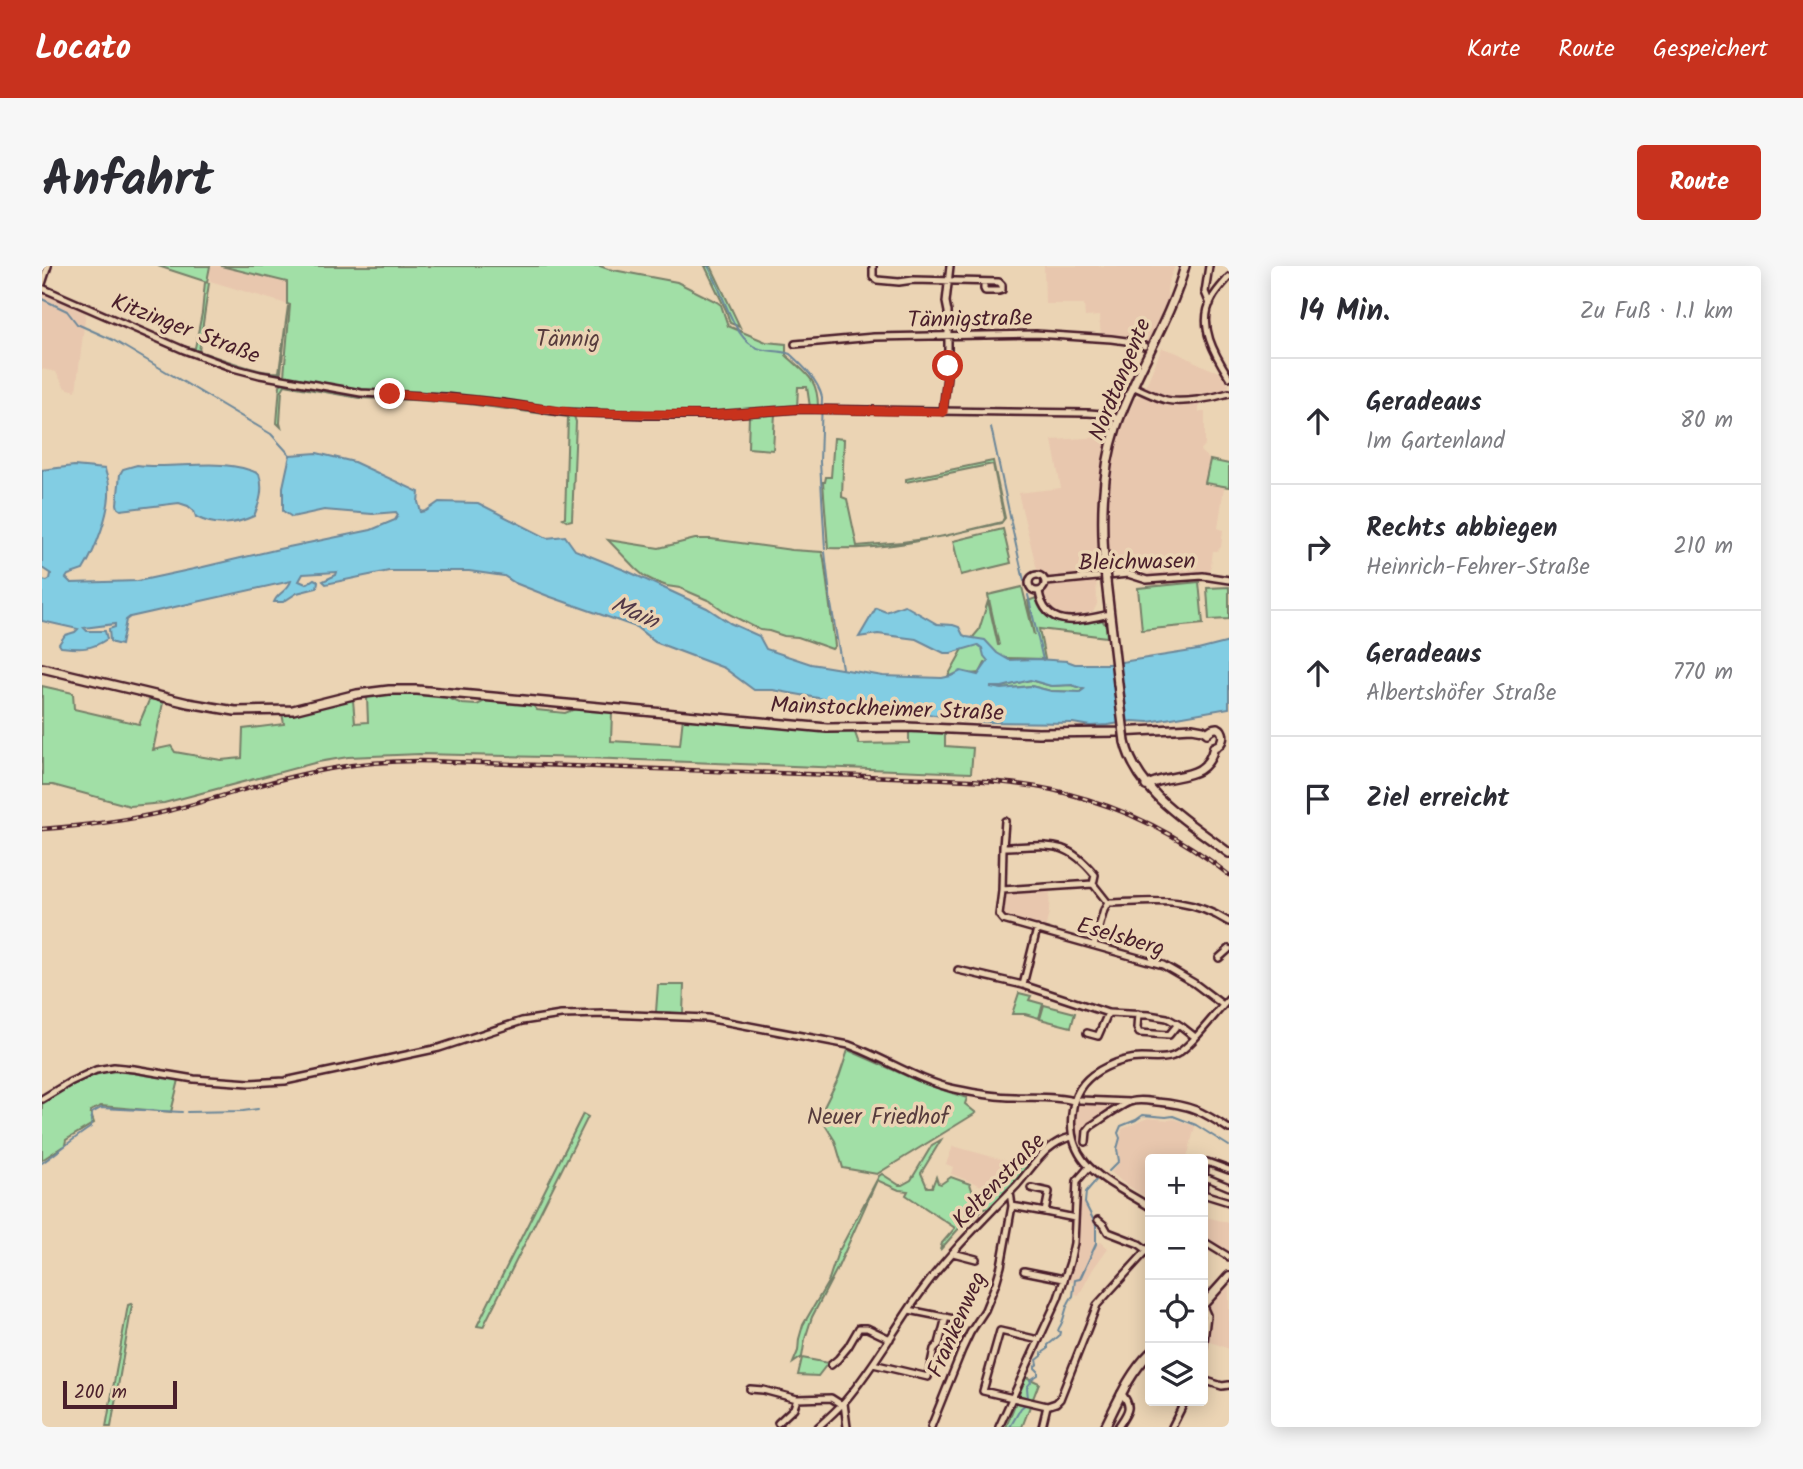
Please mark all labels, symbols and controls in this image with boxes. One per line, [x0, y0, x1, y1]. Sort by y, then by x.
text: Locato [35, 23, 131, 76]
text: Karte [1467, 30, 1520, 69]
text: Route [1558, 30, 1615, 69]
text: Gespeichert [1653, 30, 1768, 69]
text: Anfahrt [42, 143, 214, 221]
button: Route [1637, 145, 1761, 220]
street label: Kitzinger Straße [105, 285, 265, 375]
text: 14 Min. [1299, 288, 1390, 336]
text: Zu Fuß · 1.1 km [1580, 294, 1733, 330]
street label: Tännigstraße [907, 301, 1033, 339]
street label: Nordtangente [1080, 313, 1162, 447]
park label: Tännig [536, 322, 600, 358]
route start [932, 350, 963, 381]
route end [374, 378, 405, 409]
text: Geradeaus [1366, 382, 1482, 424]
icon: ahead [1299, 402, 1337, 440]
text: 80 m [1680, 403, 1733, 439]
text: Im Gartenland [1366, 424, 1505, 460]
text: Rechts abbiegen [1366, 508, 1557, 550]
icon: right [1299, 528, 1337, 566]
text: 210 m [1673, 529, 1733, 565]
street label: Bleichwasen [1078, 544, 1196, 582]
text: Heinrich-Fehrer-Straße [1366, 550, 1590, 586]
water label: Main [604, 586, 667, 642]
text: Geradeaus [1366, 634, 1482, 676]
icon: ahead [1299, 654, 1337, 692]
text: 770 m [1673, 655, 1733, 691]
text: Albertshöfer Straße [1366, 676, 1556, 712]
street label: Mainstockheimer Straße [769, 688, 1004, 732]
text: Ziel erreicht [1366, 778, 1509, 820]
icon: arrive [1299, 780, 1337, 818]
street label: Eselsberg [1072, 908, 1169, 968]
park label: Neuer Friedhof [807, 1100, 952, 1136]
street label: Keltenstraße [944, 1125, 1055, 1238]
map controls [1145, 1154, 1208, 1406]
button: + [1145, 1154, 1208, 1217]
button: − [1145, 1217, 1208, 1280]
street label: Frankenweg [918, 1266, 997, 1384]
button: locate [1145, 1280, 1208, 1343]
button: layers [1145, 1343, 1208, 1406]
scale bar [63, 1378, 177, 1410]
text: 200 m [74, 1378, 127, 1408]

